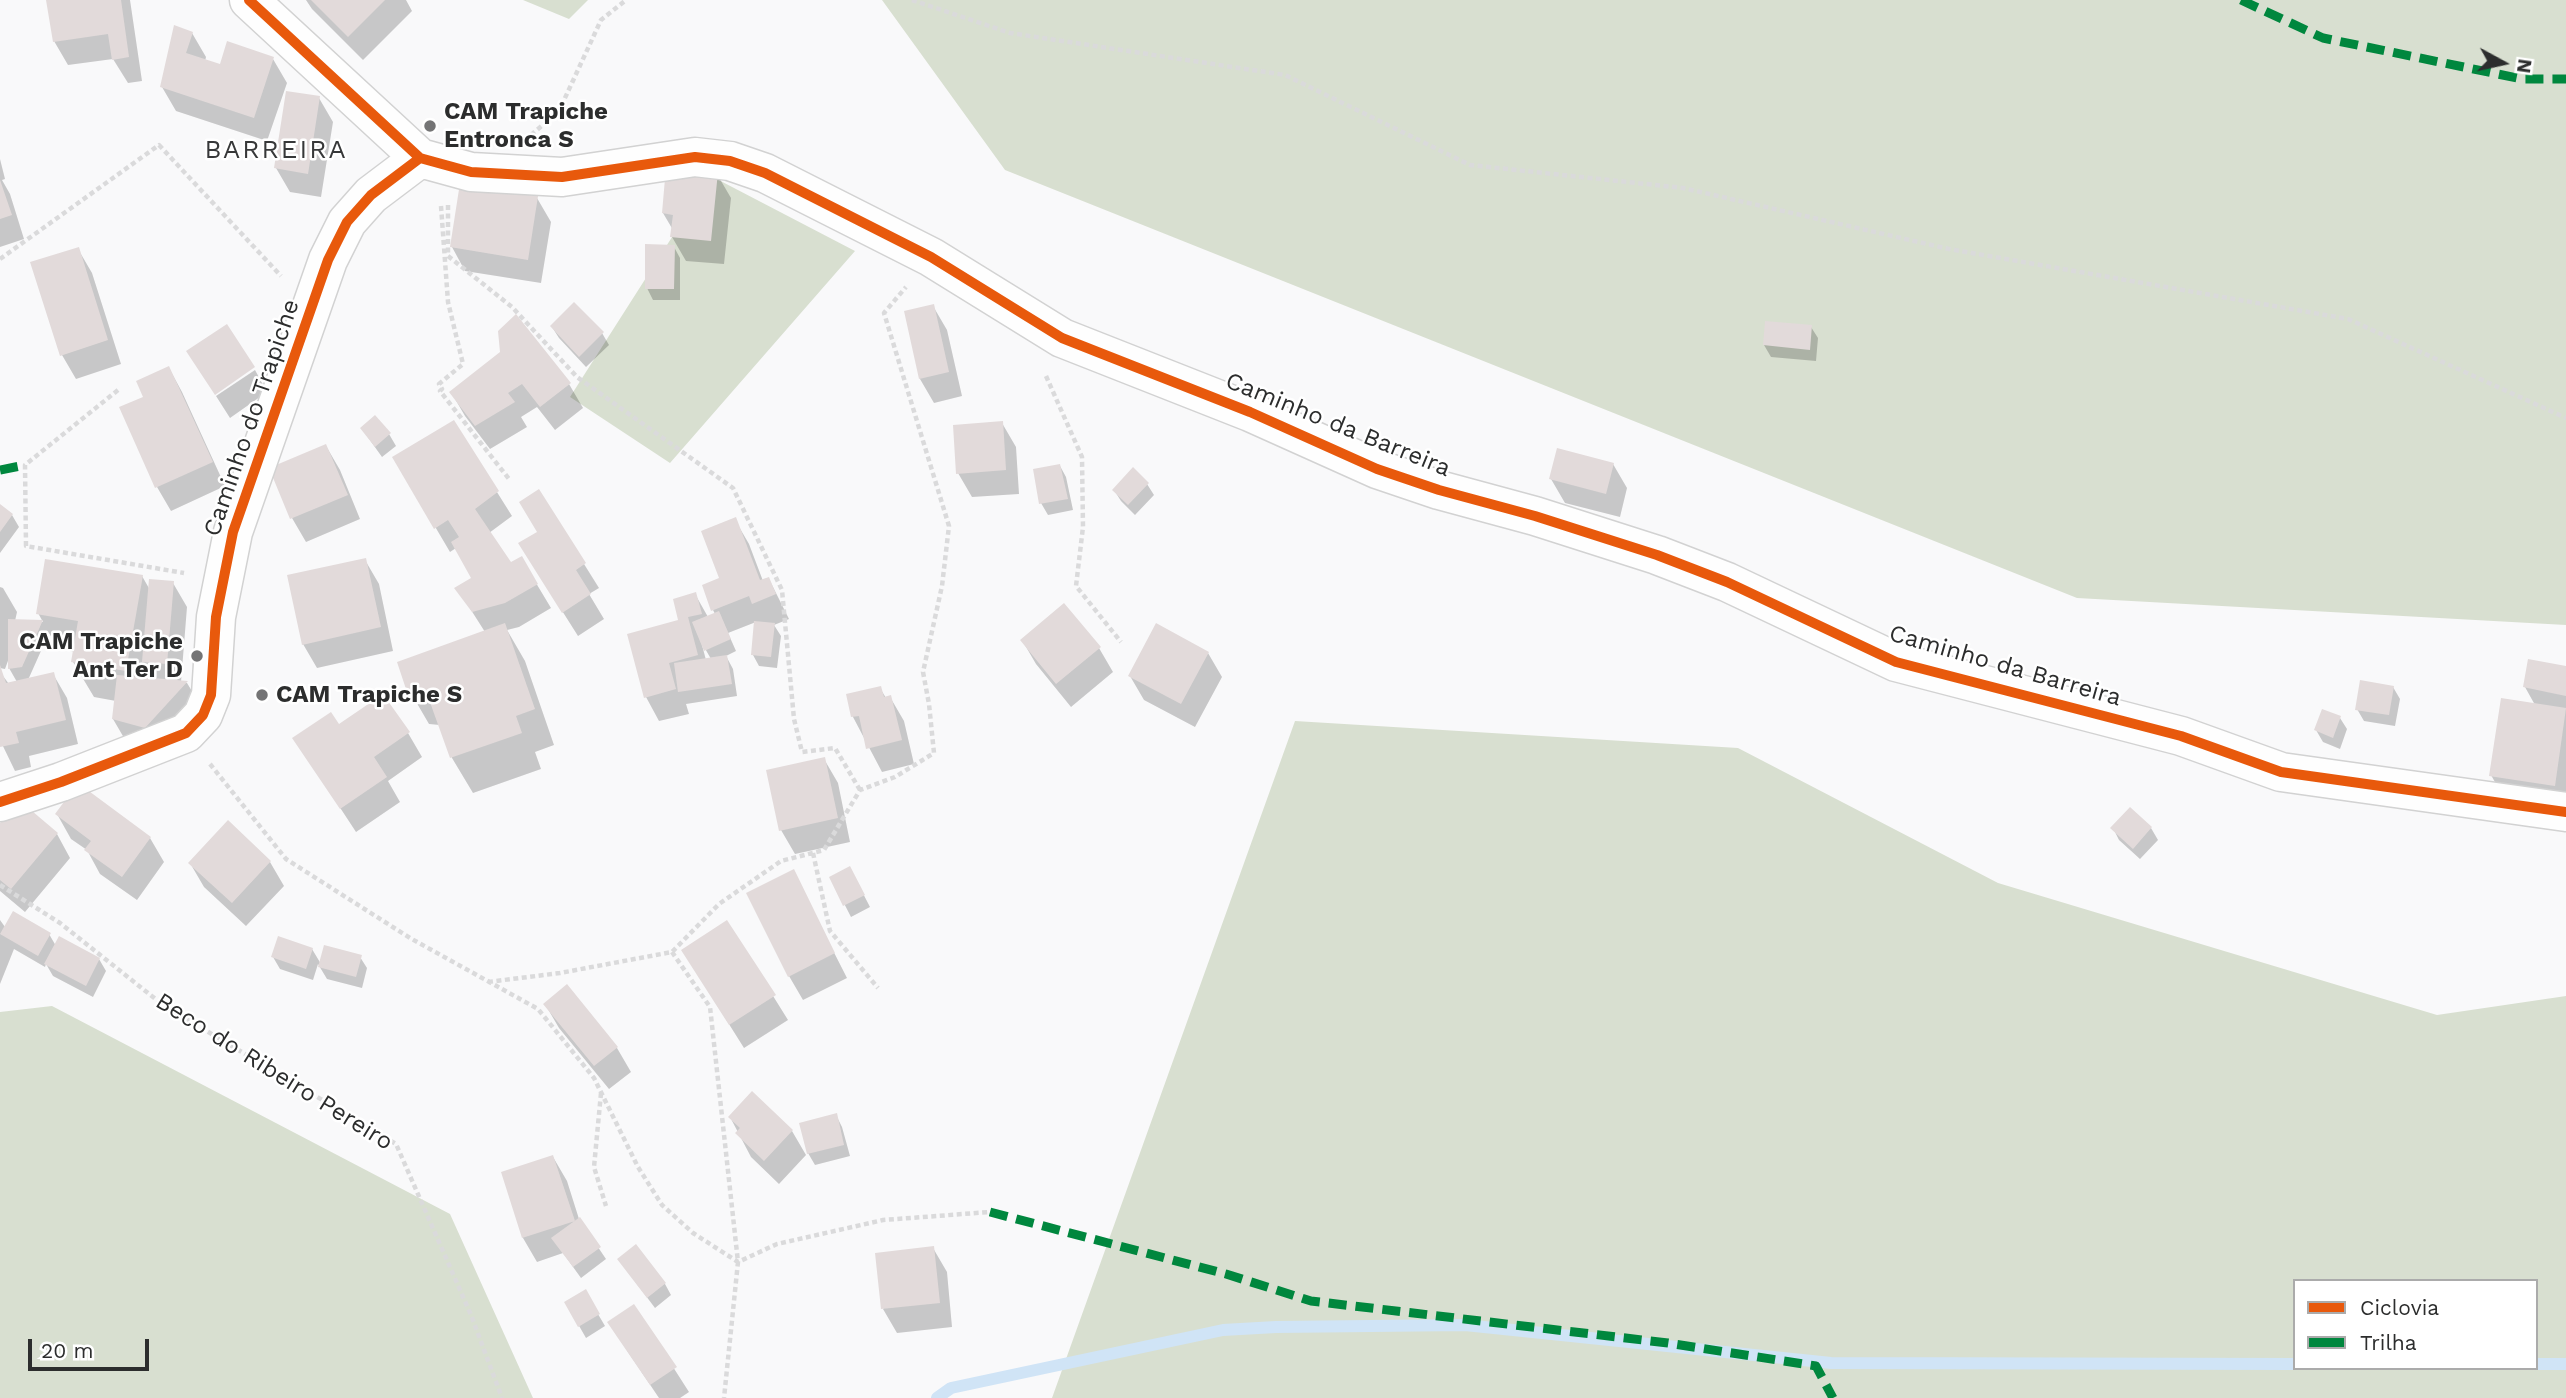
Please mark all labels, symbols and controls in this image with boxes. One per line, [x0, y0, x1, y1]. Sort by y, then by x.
north arrow [2468, 28, 2538, 98]
text: N [2512, 57, 2537, 75]
place label: CAM Trapiche Entronca S [444, 98, 608, 154]
marker: CAM Trapiche Entronca S [422, 118, 438, 134]
district label: BARREIRA [205, 134, 347, 166]
street label: Caminho do Trapiche [198, 296, 306, 540]
street label: Caminho da Barreira [1221, 367, 1455, 483]
street label: Caminho da Barreira [1886, 619, 2124, 713]
place label: CAM Trapiche Ant Ter D [19, 628, 183, 684]
marker: CAM Trapiche Ant Ter D [189, 648, 205, 664]
place label: CAM Trapiche S [276, 681, 462, 709]
marker: CAM Trapiche S [254, 687, 270, 703]
street label: Beco do Ribeiro Pereiro [150, 987, 398, 1157]
legend [2293, 1279, 2538, 1370]
text: Ciclovia [2360, 1295, 2439, 1320]
scale bar [32, 1324, 152, 1368]
text: Trilha [2360, 1330, 2417, 1355]
text: 20 m [41, 1338, 93, 1363]

